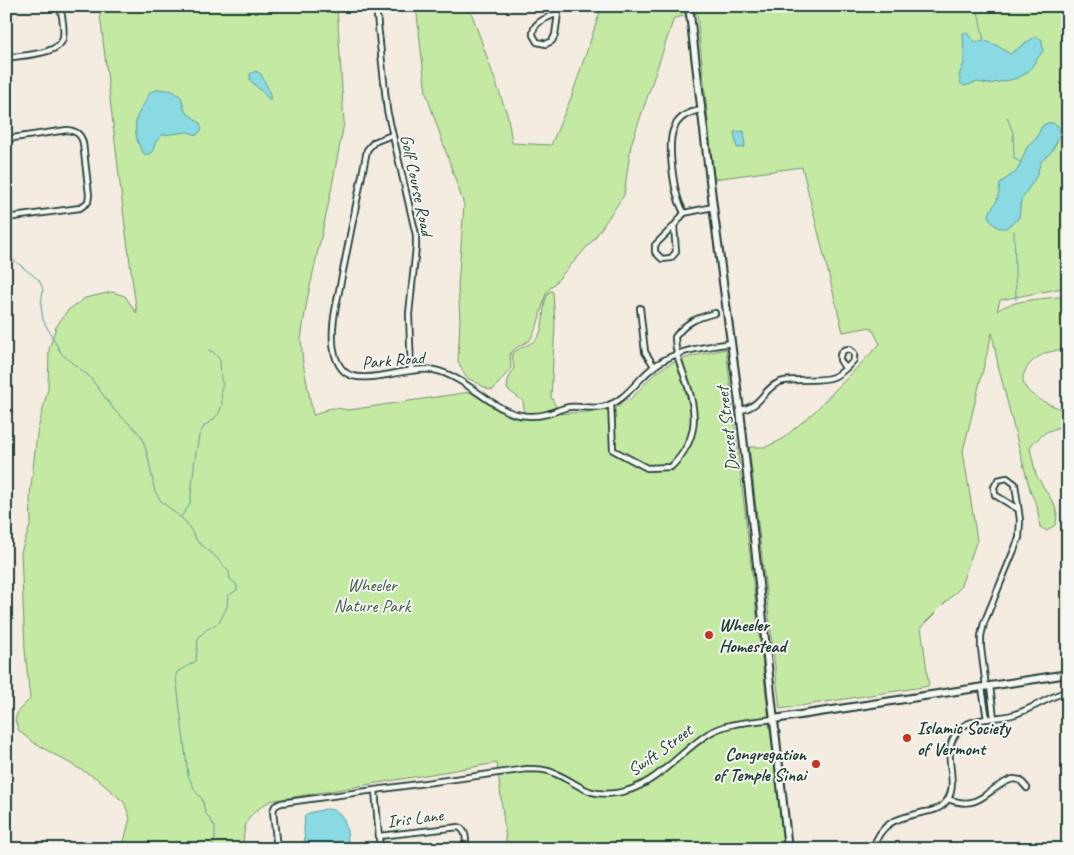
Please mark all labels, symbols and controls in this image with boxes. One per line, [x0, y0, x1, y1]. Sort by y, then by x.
street label: Golf Course Road [396, 133, 439, 240]
street label: Park Road [361, 346, 428, 374]
street label: Dorset Street [711, 383, 743, 472]
park label: Wheeler Nature Park [334, 574, 412, 617]
place label: Wheeler Homestead [719, 614, 788, 657]
marker: Wheeler Homestead [703, 629, 715, 641]
place label: Islamic Society of Vermont [917, 717, 1012, 760]
street label: Swift Street [623, 718, 698, 781]
marker: Islamic Society of Vermont [901, 732, 913, 744]
place label: Congregation of Temple Sinai [713, 743, 808, 786]
marker: Congregation of Temple Sinai [810, 758, 822, 770]
street label: Iris Lane [386, 804, 445, 832]

